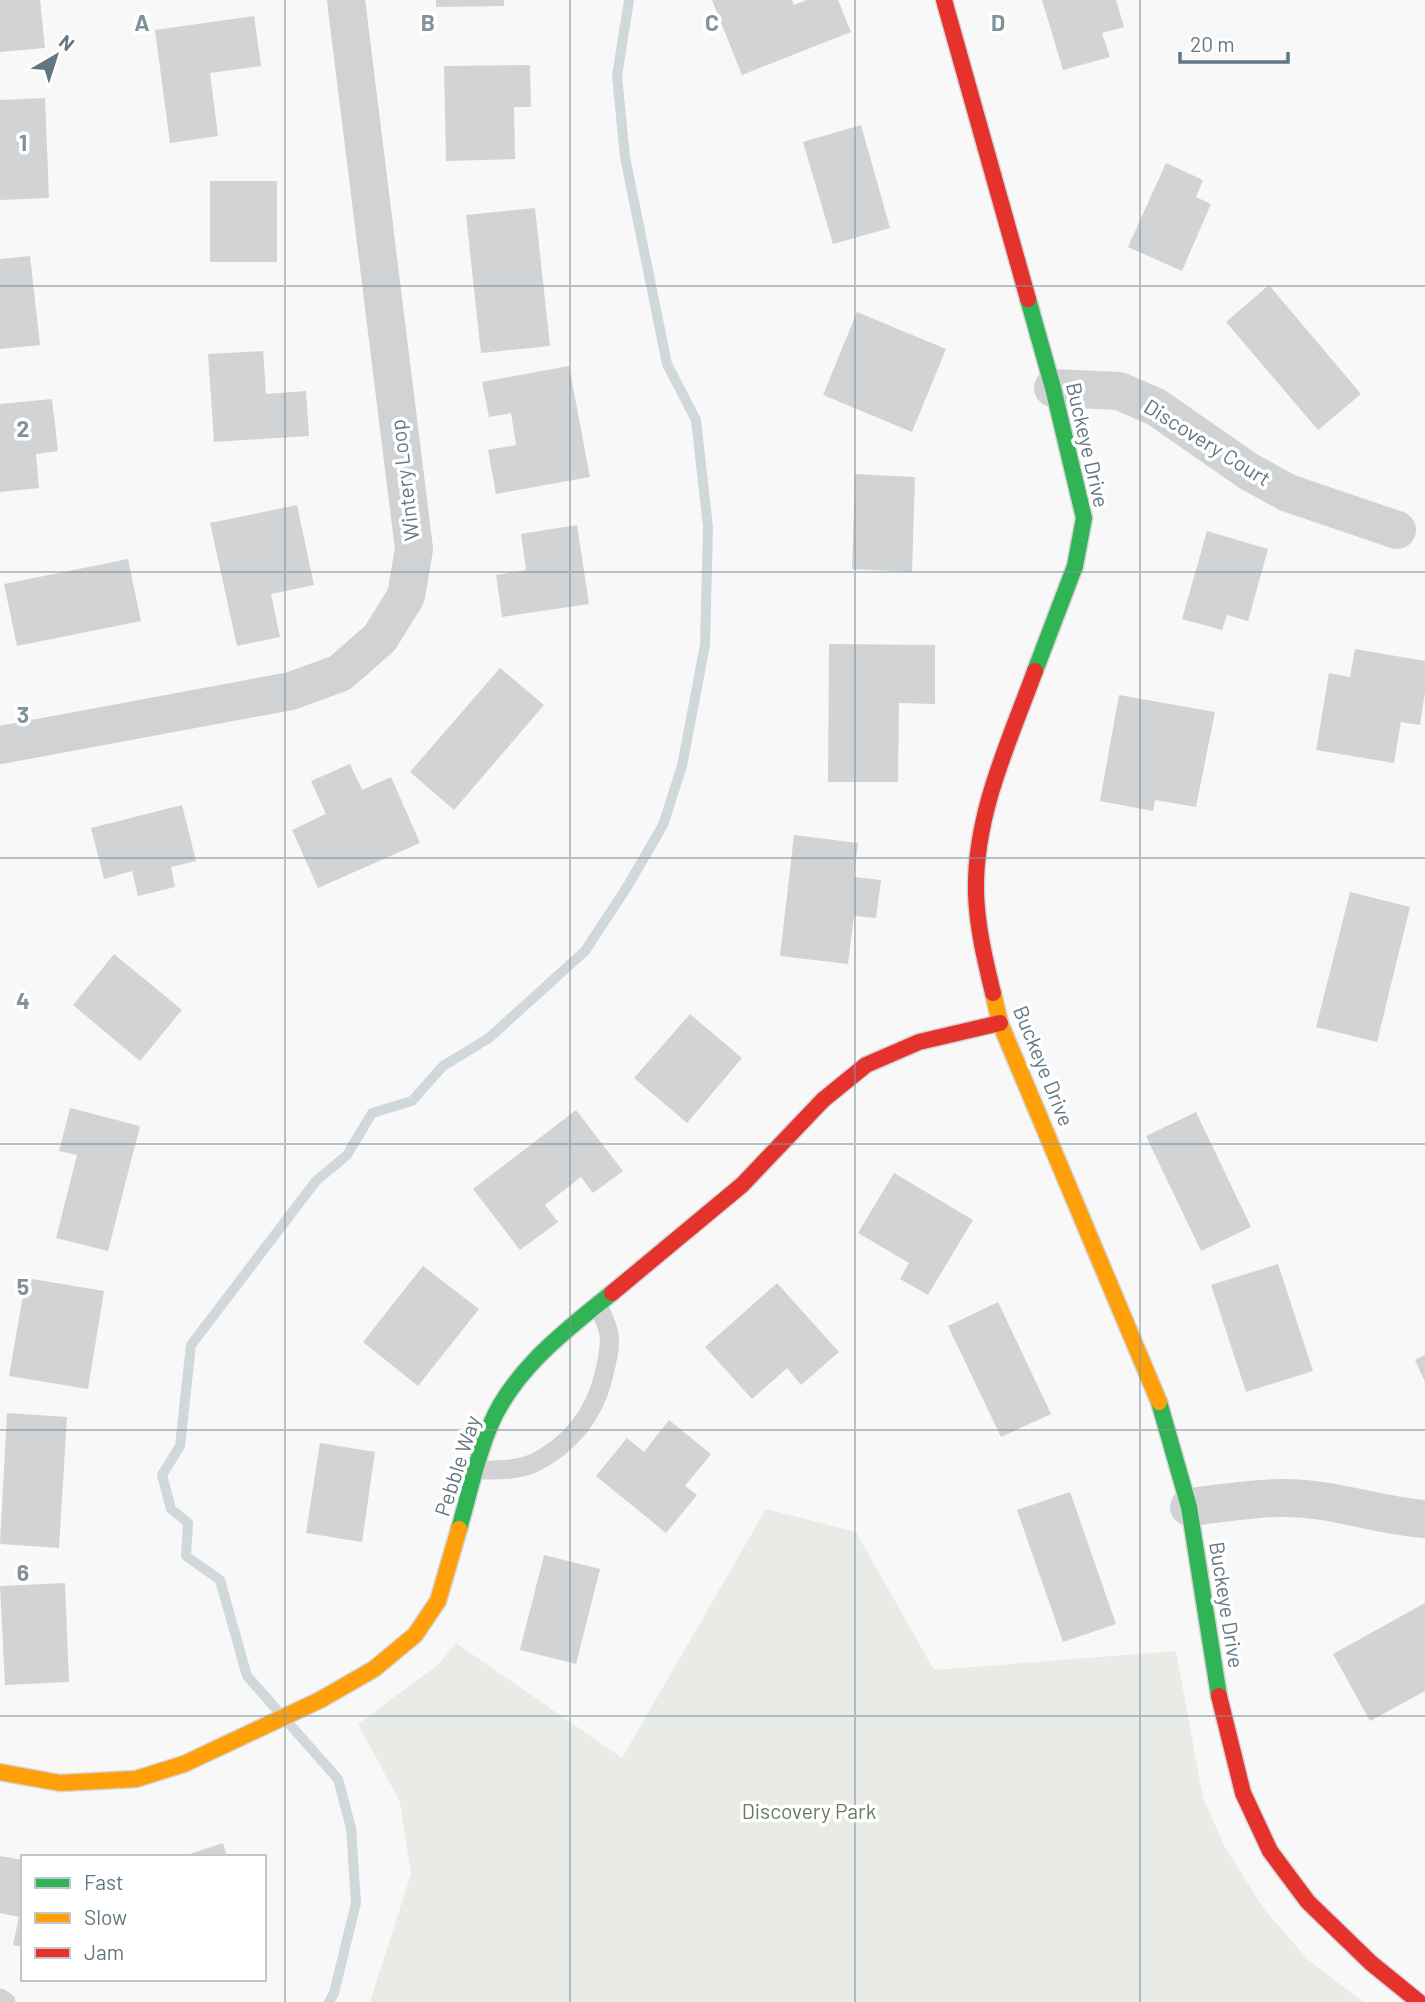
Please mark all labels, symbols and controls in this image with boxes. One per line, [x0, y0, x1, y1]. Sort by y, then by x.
text: A [134, 8, 150, 36]
text: B [421, 8, 435, 36]
text: C [705, 8, 719, 36]
text: D [991, 8, 1005, 36]
north arrow [21, 21, 91, 91]
scale bar [1180, 21, 1288, 65]
text: N [55, 29, 79, 55]
text: 20 m [1190, 31, 1235, 56]
text: 1 [19, 128, 27, 156]
street label: Buckeye Drive [1062, 380, 1115, 510]
street label: Discovery Court [1140, 393, 1276, 491]
text: 2 [17, 414, 29, 442]
street label: Wintery Loop [384, 418, 423, 542]
text: 3 [17, 700, 29, 728]
text: 4 [16, 986, 30, 1014]
street label: Buckeye Drive [1009, 1002, 1080, 1129]
text: 5 [17, 1272, 29, 1300]
street label: Pebble Way [429, 1412, 485, 1519]
street label: Buckeye Drive [1205, 1540, 1250, 1670]
text: 6 [17, 1558, 29, 1586]
park label: Discovery Park [742, 1798, 876, 1823]
legend [21, 1855, 266, 1981]
text: Fast [84, 1869, 124, 1894]
text: Slow [84, 1904, 127, 1929]
text: Jam [84, 1939, 124, 1964]

